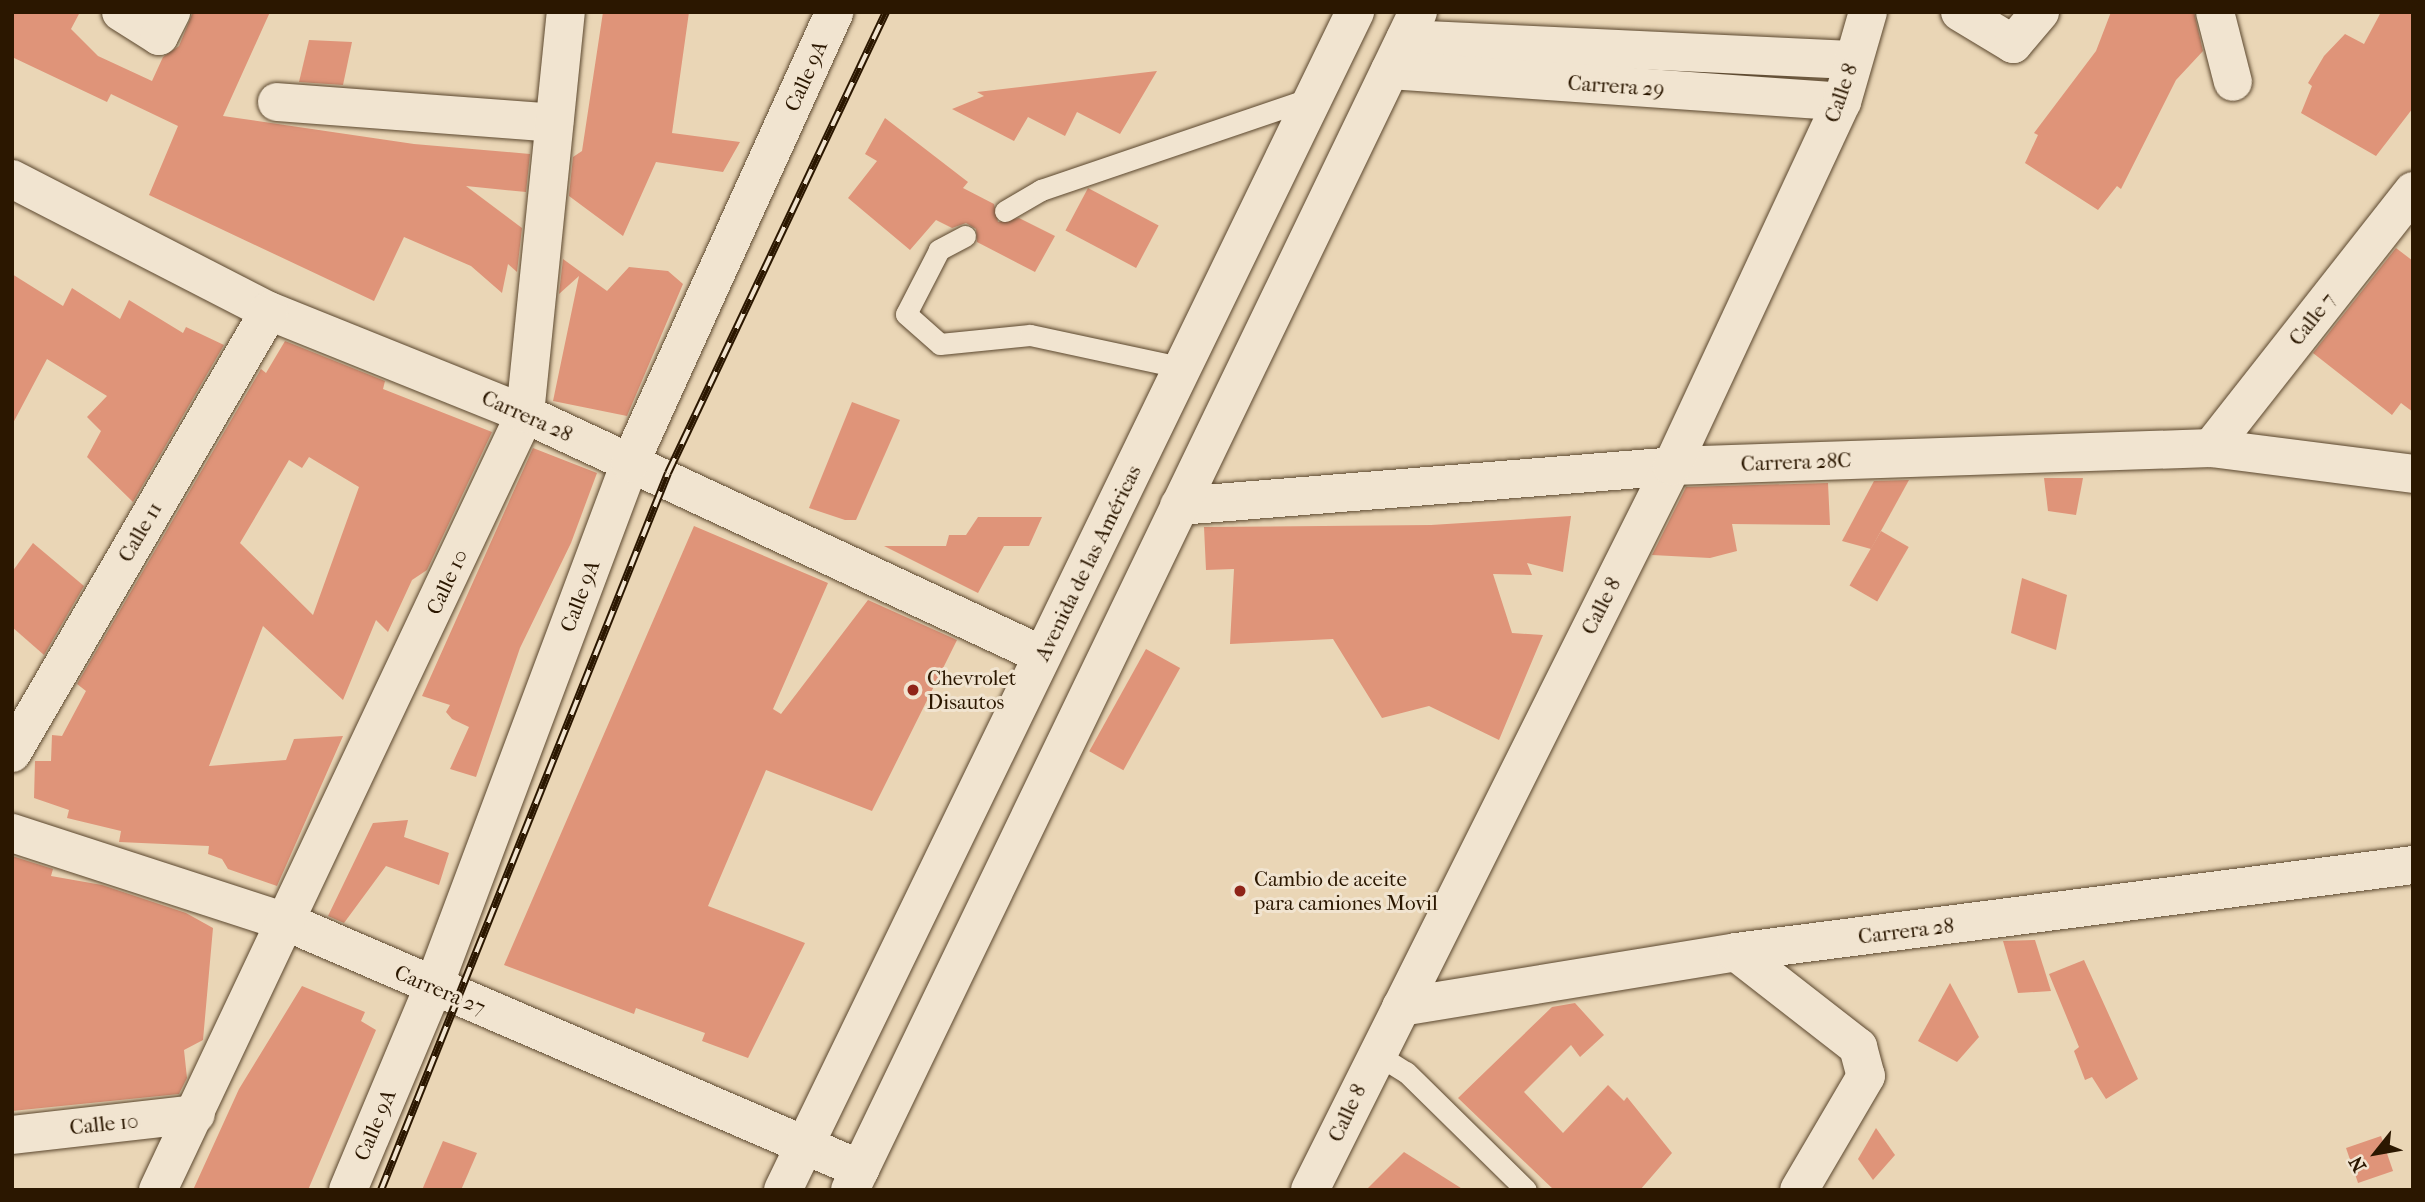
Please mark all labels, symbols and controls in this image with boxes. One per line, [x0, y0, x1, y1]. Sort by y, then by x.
street label: Calle 9A [779, 37, 833, 115]
street label: Calle 8 [1819, 60, 1863, 126]
street label: Carrera 29 [1567, 70, 1665, 102]
street label: Calle 7 [2283, 287, 2341, 351]
street label: Carrera 28 [478, 385, 576, 447]
street label: Carrera 28C [1740, 447, 1852, 477]
street label: Avenida de las Américas [1030, 461, 1146, 665]
street label: Calle 11 [113, 497, 167, 567]
street label: Calle 10 [421, 545, 473, 619]
street label: Calle 9A [555, 557, 605, 635]
street label: Calle 8 [1576, 573, 1626, 639]
place label: Chevrolet Disautos [927, 665, 1016, 715]
marker: Chevrolet Disautos [905, 682, 921, 698]
place label: Cambio de aceite para camiones Movil [1254, 866, 1438, 916]
marker: Cambio de aceite para camiones Movil [1232, 883, 1248, 899]
street label: Carrera 28 [1857, 913, 1955, 949]
street label: Carrera 27 [391, 960, 489, 1020]
street label: Calle 8 [1323, 1080, 1371, 1146]
street label: Calle 9A [349, 1086, 401, 1164]
street label: Calle 10 [68, 1108, 140, 1140]
north arrow [2341, 1118, 2411, 1188]
text: N [2345, 1152, 2371, 1176]

